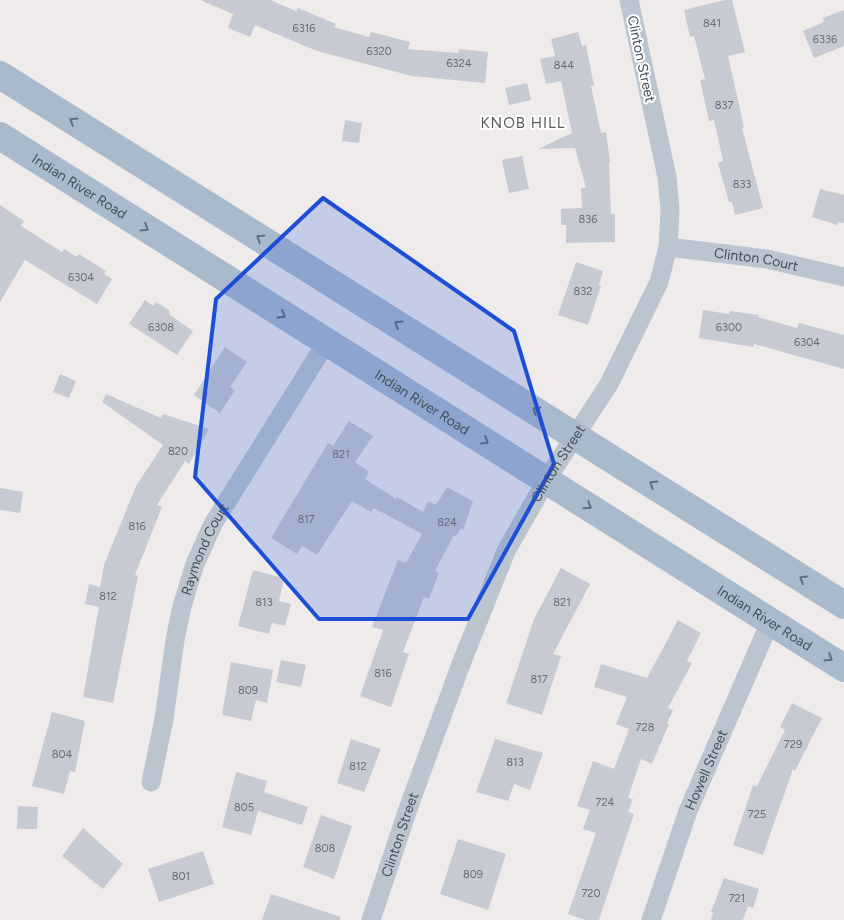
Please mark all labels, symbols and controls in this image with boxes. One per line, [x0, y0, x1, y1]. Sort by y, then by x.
street label: Clinton Street [624, 14, 658, 104]
house number: 841 [703, 17, 721, 30]
house number: 6316 [293, 22, 315, 35]
house number: 6336 [813, 33, 837, 46]
house number: 6320 [366, 45, 392, 58]
house number: 6324 [446, 57, 472, 70]
house number: 844 [554, 59, 574, 72]
house number: 837 [715, 99, 733, 112]
district label: KNOB HILL [480, 114, 566, 132]
one-way arrow [69, 117, 78, 127]
street label: Indian River Road [29, 150, 130, 222]
house number: 833 [733, 178, 751, 191]
house number: 836 [579, 213, 597, 226]
one-way arrow [139, 222, 148, 231]
one-way arrow [256, 235, 265, 245]
street label: Clinton Court [713, 244, 800, 275]
house number: 6304 [68, 271, 94, 284]
house number: 832 [574, 285, 592, 298]
one-way arrow [277, 308, 286, 318]
house number: 6308 [148, 321, 174, 334]
one-way arrow [394, 321, 403, 331]
house number: 6300 [716, 321, 742, 334]
house number: 6304 [794, 336, 820, 349]
street label: Indian River Road [372, 366, 473, 438]
one-way arrow [532, 407, 541, 417]
street label: Clinton Street [527, 421, 589, 505]
one-way arrow [479, 435, 488, 444]
house number: 820 [168, 445, 188, 458]
house number: 821 [332, 448, 350, 461]
one-way arrow [650, 481, 659, 491]
one-way arrow [583, 499, 592, 509]
street label: Raymond Court [177, 500, 232, 597]
house number: 817 [297, 513, 315, 526]
house number: 824 [437, 516, 457, 529]
house number: 816 [128, 520, 146, 533]
one-way arrow [799, 575, 808, 585]
street label: Indian River Road [714, 582, 815, 654]
house number: 812 [99, 590, 117, 603]
house number: 813 [255, 596, 273, 609]
house number: 821 [553, 596, 571, 609]
one-way arrow [823, 652, 832, 662]
house number: 816 [374, 667, 392, 680]
house number: 817 [530, 673, 548, 686]
house number: 809 [238, 684, 258, 697]
house number: 728 [636, 721, 655, 734]
street label: Howell Street [681, 727, 731, 813]
house number: 729 [784, 738, 802, 751]
house number: 804 [52, 748, 72, 761]
house number: 813 [506, 756, 524, 769]
house number: 812 [349, 760, 367, 773]
street label: Clinton Street [377, 790, 422, 879]
house number: 724 [596, 796, 615, 809]
house number: 805 [234, 801, 254, 814]
house number: 725 [748, 808, 766, 821]
house number: 808 [315, 842, 336, 855]
house number: 809 [463, 868, 483, 881]
house number: 801 [172, 870, 190, 883]
house number: 720 [581, 887, 601, 900]
house number: 721 [729, 892, 745, 905]

